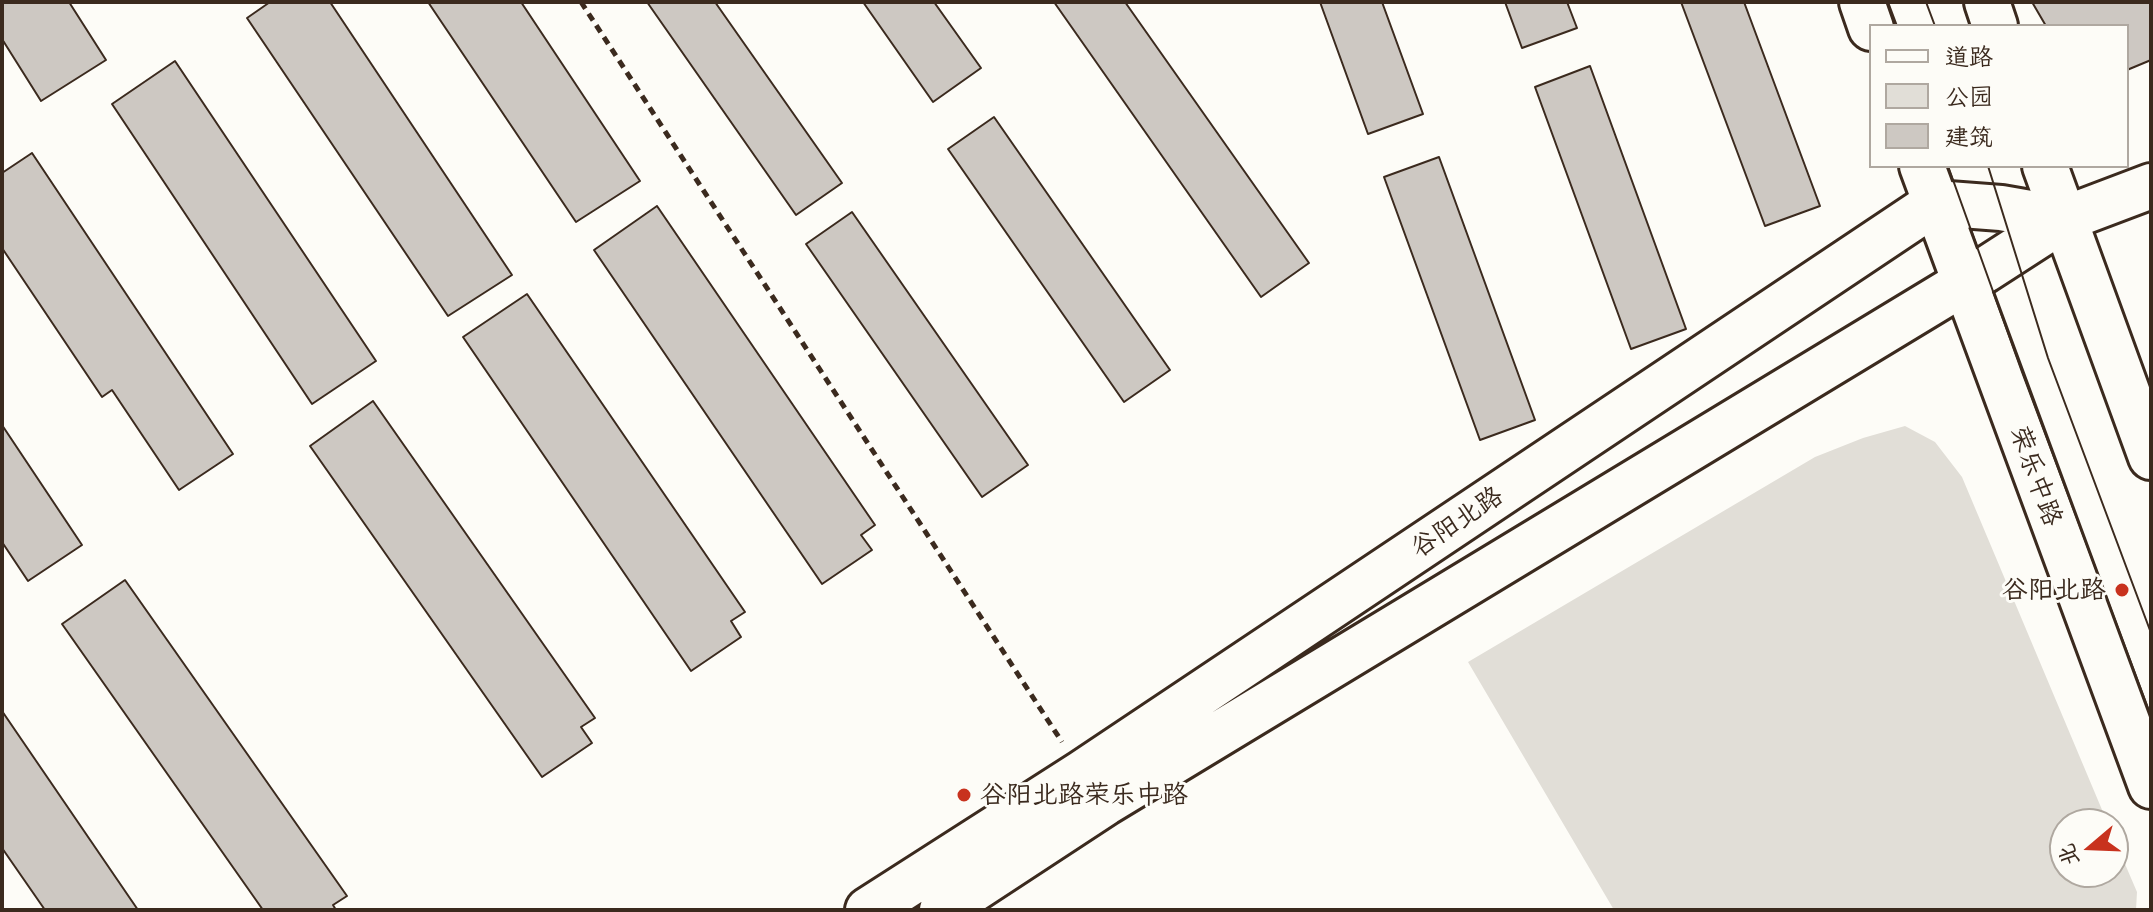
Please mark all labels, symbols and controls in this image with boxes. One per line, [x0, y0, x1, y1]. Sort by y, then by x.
legend [1869, 24, 2129, 168]
text: 道路 [1945, 40, 1993, 71]
text: 公园 [1945, 80, 1993, 111]
text: 建筑 [1945, 120, 1993, 151]
street label: 荣乐中路 [2004, 422, 2068, 530]
street label: 谷阳北路 [1405, 480, 1509, 564]
place label: 谷阳北路 [2002, 574, 2106, 606]
marker: 谷阳北路 [2113, 581, 2131, 599]
place label: 谷阳北路荣乐中路 [980, 779, 1188, 811]
marker: 谷阳北路荣乐中路 [955, 786, 973, 804]
north arrow [2049, 808, 2129, 888]
text: 北 [2050, 840, 2085, 870]

